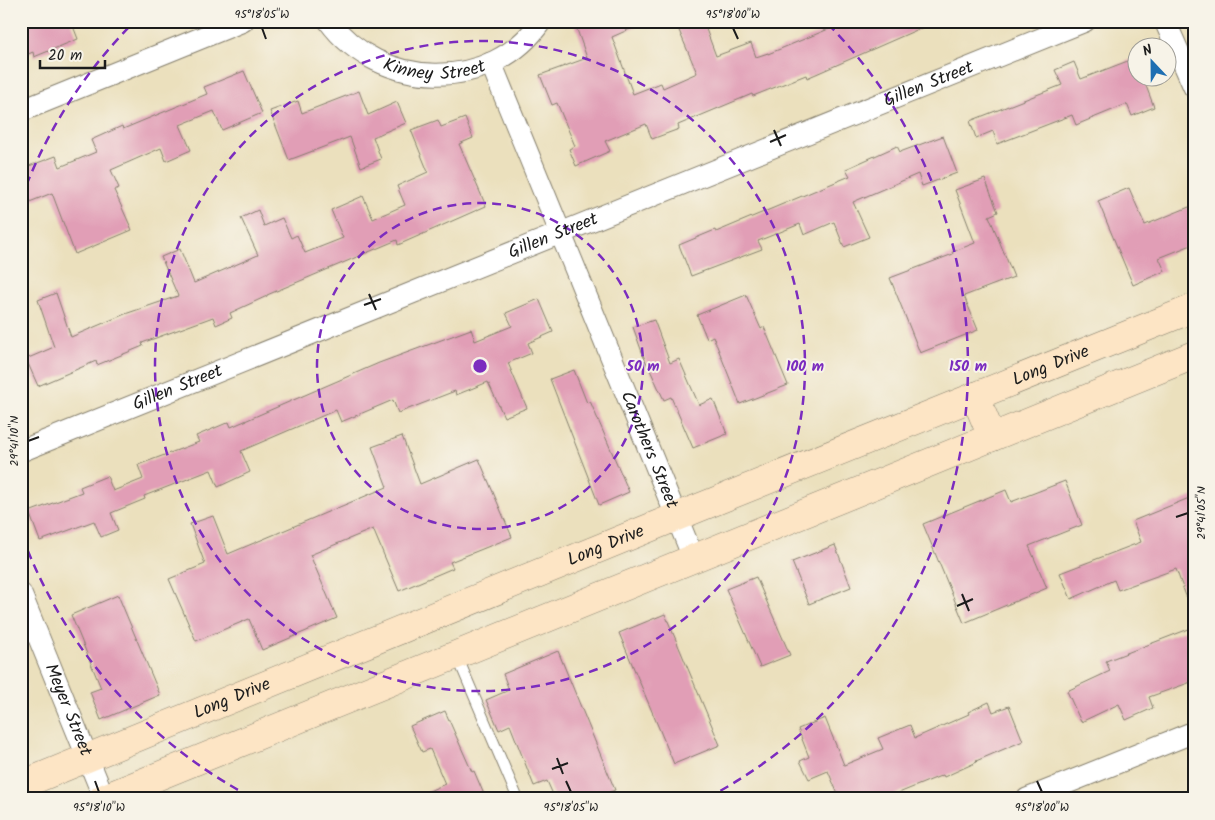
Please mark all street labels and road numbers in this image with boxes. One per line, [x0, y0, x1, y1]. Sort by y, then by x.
street label: Kinney Street [379, 50, 491, 89]
street label: Gillen Street [879, 53, 979, 115]
street label: Gillen Street [504, 204, 604, 267]
street label: Long Drive [1008, 337, 1094, 394]
street label: Gillen Street [128, 356, 228, 419]
street label: Carothers Street [612, 387, 687, 514]
street label: Long Drive [563, 517, 649, 574]
street label: Meyer Street [36, 659, 100, 761]
street label: Long Drive [189, 670, 275, 727]

